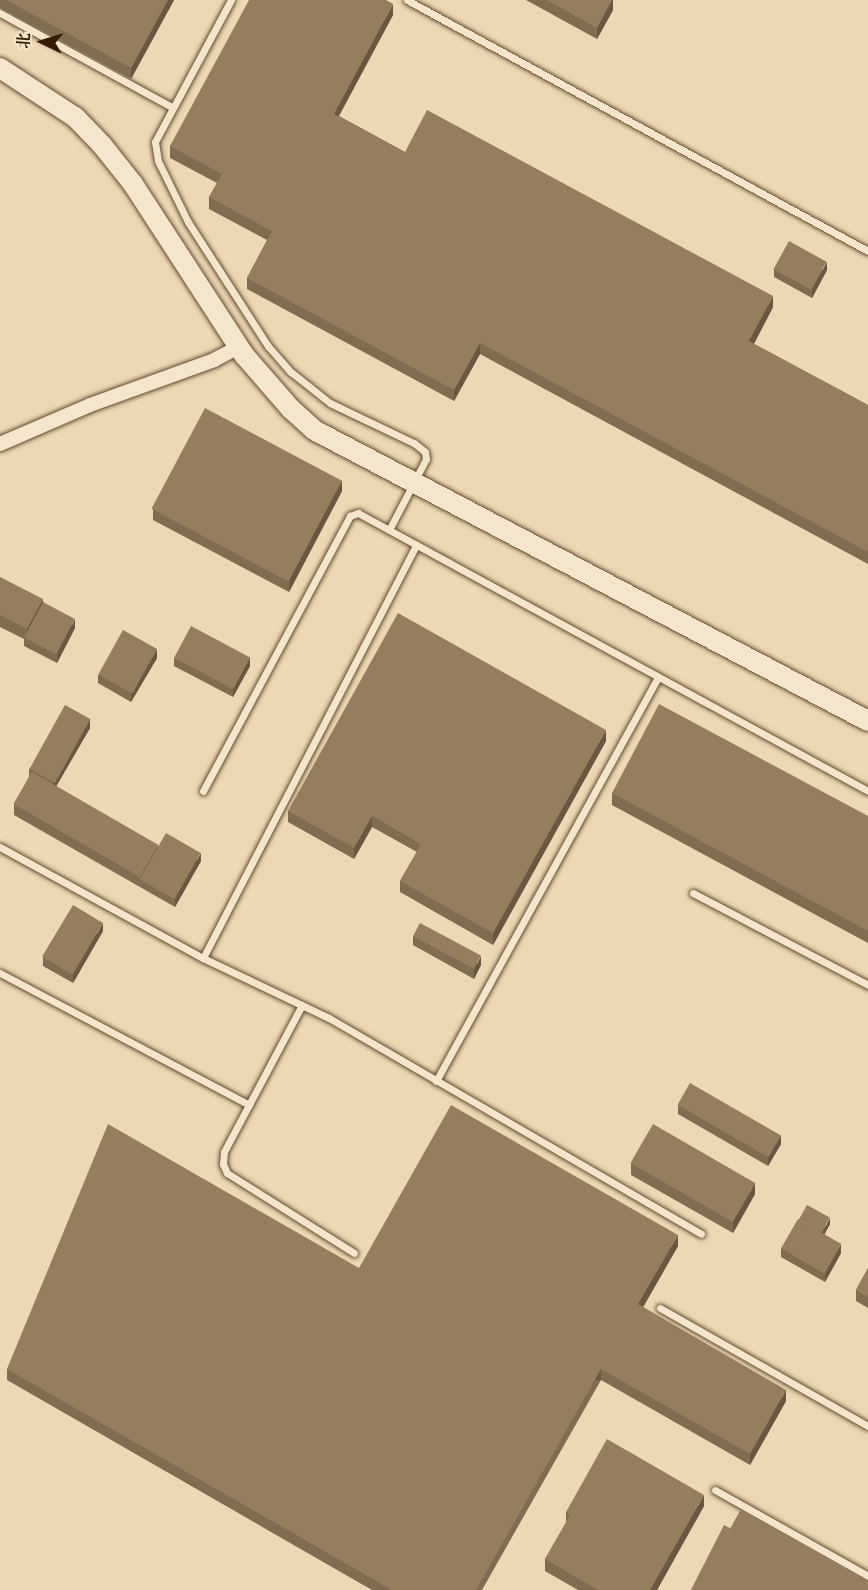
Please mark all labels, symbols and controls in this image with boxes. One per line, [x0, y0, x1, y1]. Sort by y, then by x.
north arrow [12, 12, 72, 72]
text: 北 [14, 32, 35, 49]

